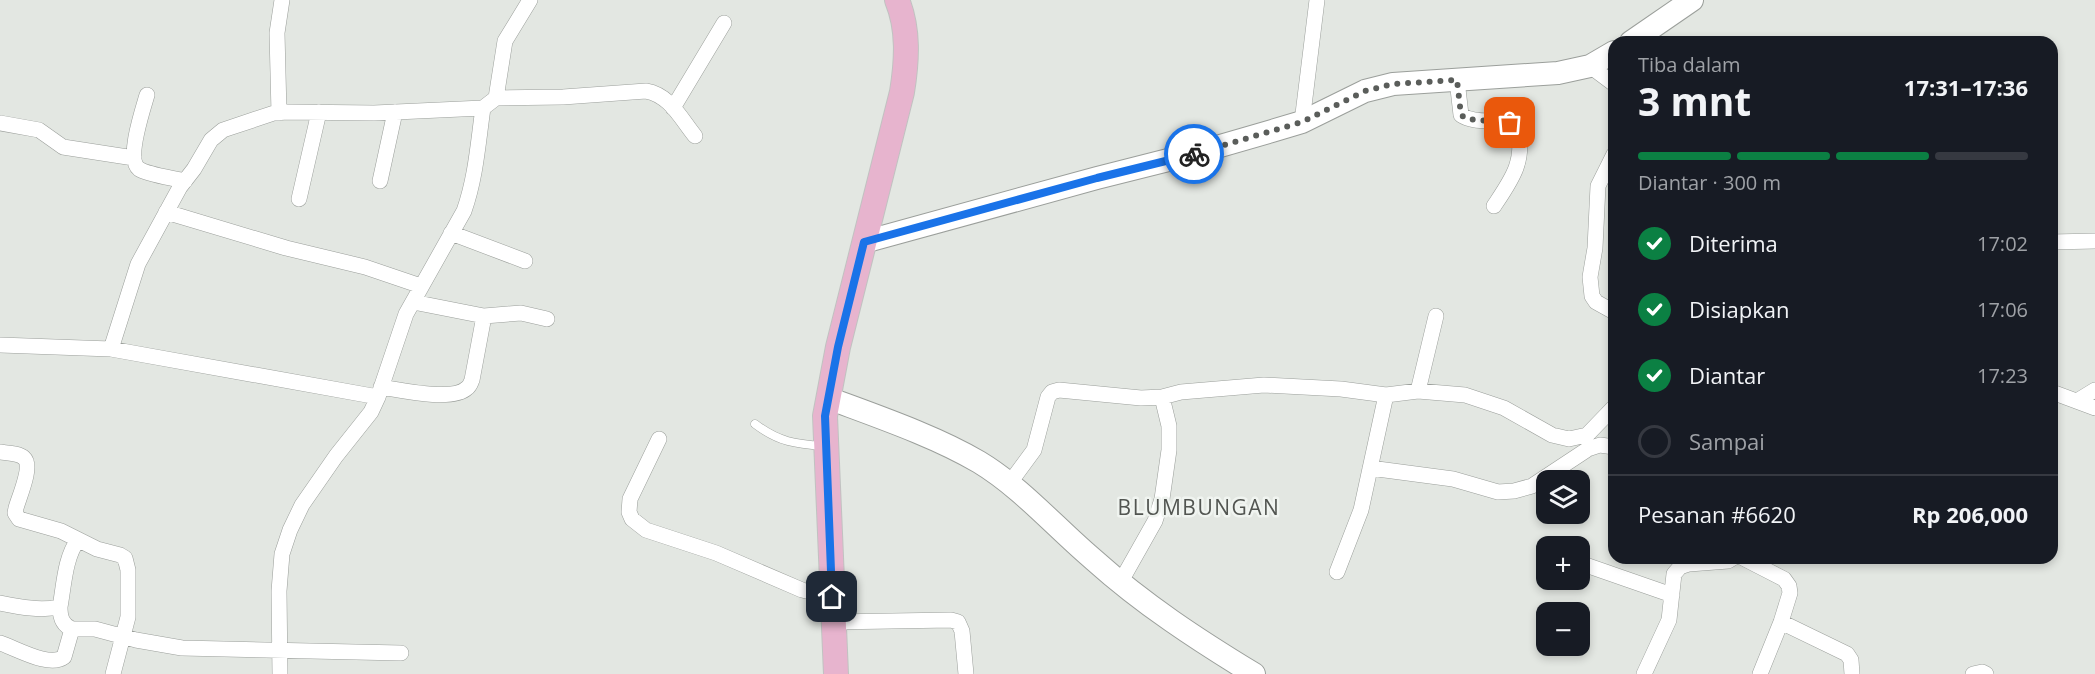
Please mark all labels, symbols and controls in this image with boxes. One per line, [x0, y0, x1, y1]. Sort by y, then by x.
text: Tiba dalam [1638, 51, 1741, 78]
text: 17:31–17:36 [1904, 72, 2028, 102]
text: 3 mnt [1638, 74, 1751, 127]
pin [1484, 97, 1535, 148]
icon: bag [1493, 106, 1526, 139]
courier [1164, 124, 1224, 184]
icon: bike [1178, 138, 1211, 171]
text: Diantar · 300 m [1638, 169, 1781, 196]
icon: check [1638, 227, 1671, 260]
text: Diterima [1689, 228, 1778, 258]
text: 17:02 [1977, 230, 2028, 257]
icon: check [1638, 293, 1671, 326]
text: Disiapkan [1689, 294, 1790, 324]
text: 17:06 [1977, 296, 2028, 323]
icon: check [1638, 359, 1671, 392]
text: Diantar [1689, 360, 1765, 390]
text: 17:23 [1977, 362, 2028, 389]
text: Sampai [1689, 426, 1765, 456]
map controls [1536, 470, 1590, 656]
button: layers [1536, 470, 1590, 524]
district label: BLUMBUNGAN [1118, 493, 1280, 521]
text: Pesanan #6620 [1638, 499, 1796, 529]
text: Rp 206,000 [1912, 499, 2028, 529]
button: + [1536, 536, 1590, 590]
pin [806, 571, 857, 622]
icon: home [815, 580, 848, 613]
button: − [1536, 602, 1590, 656]

